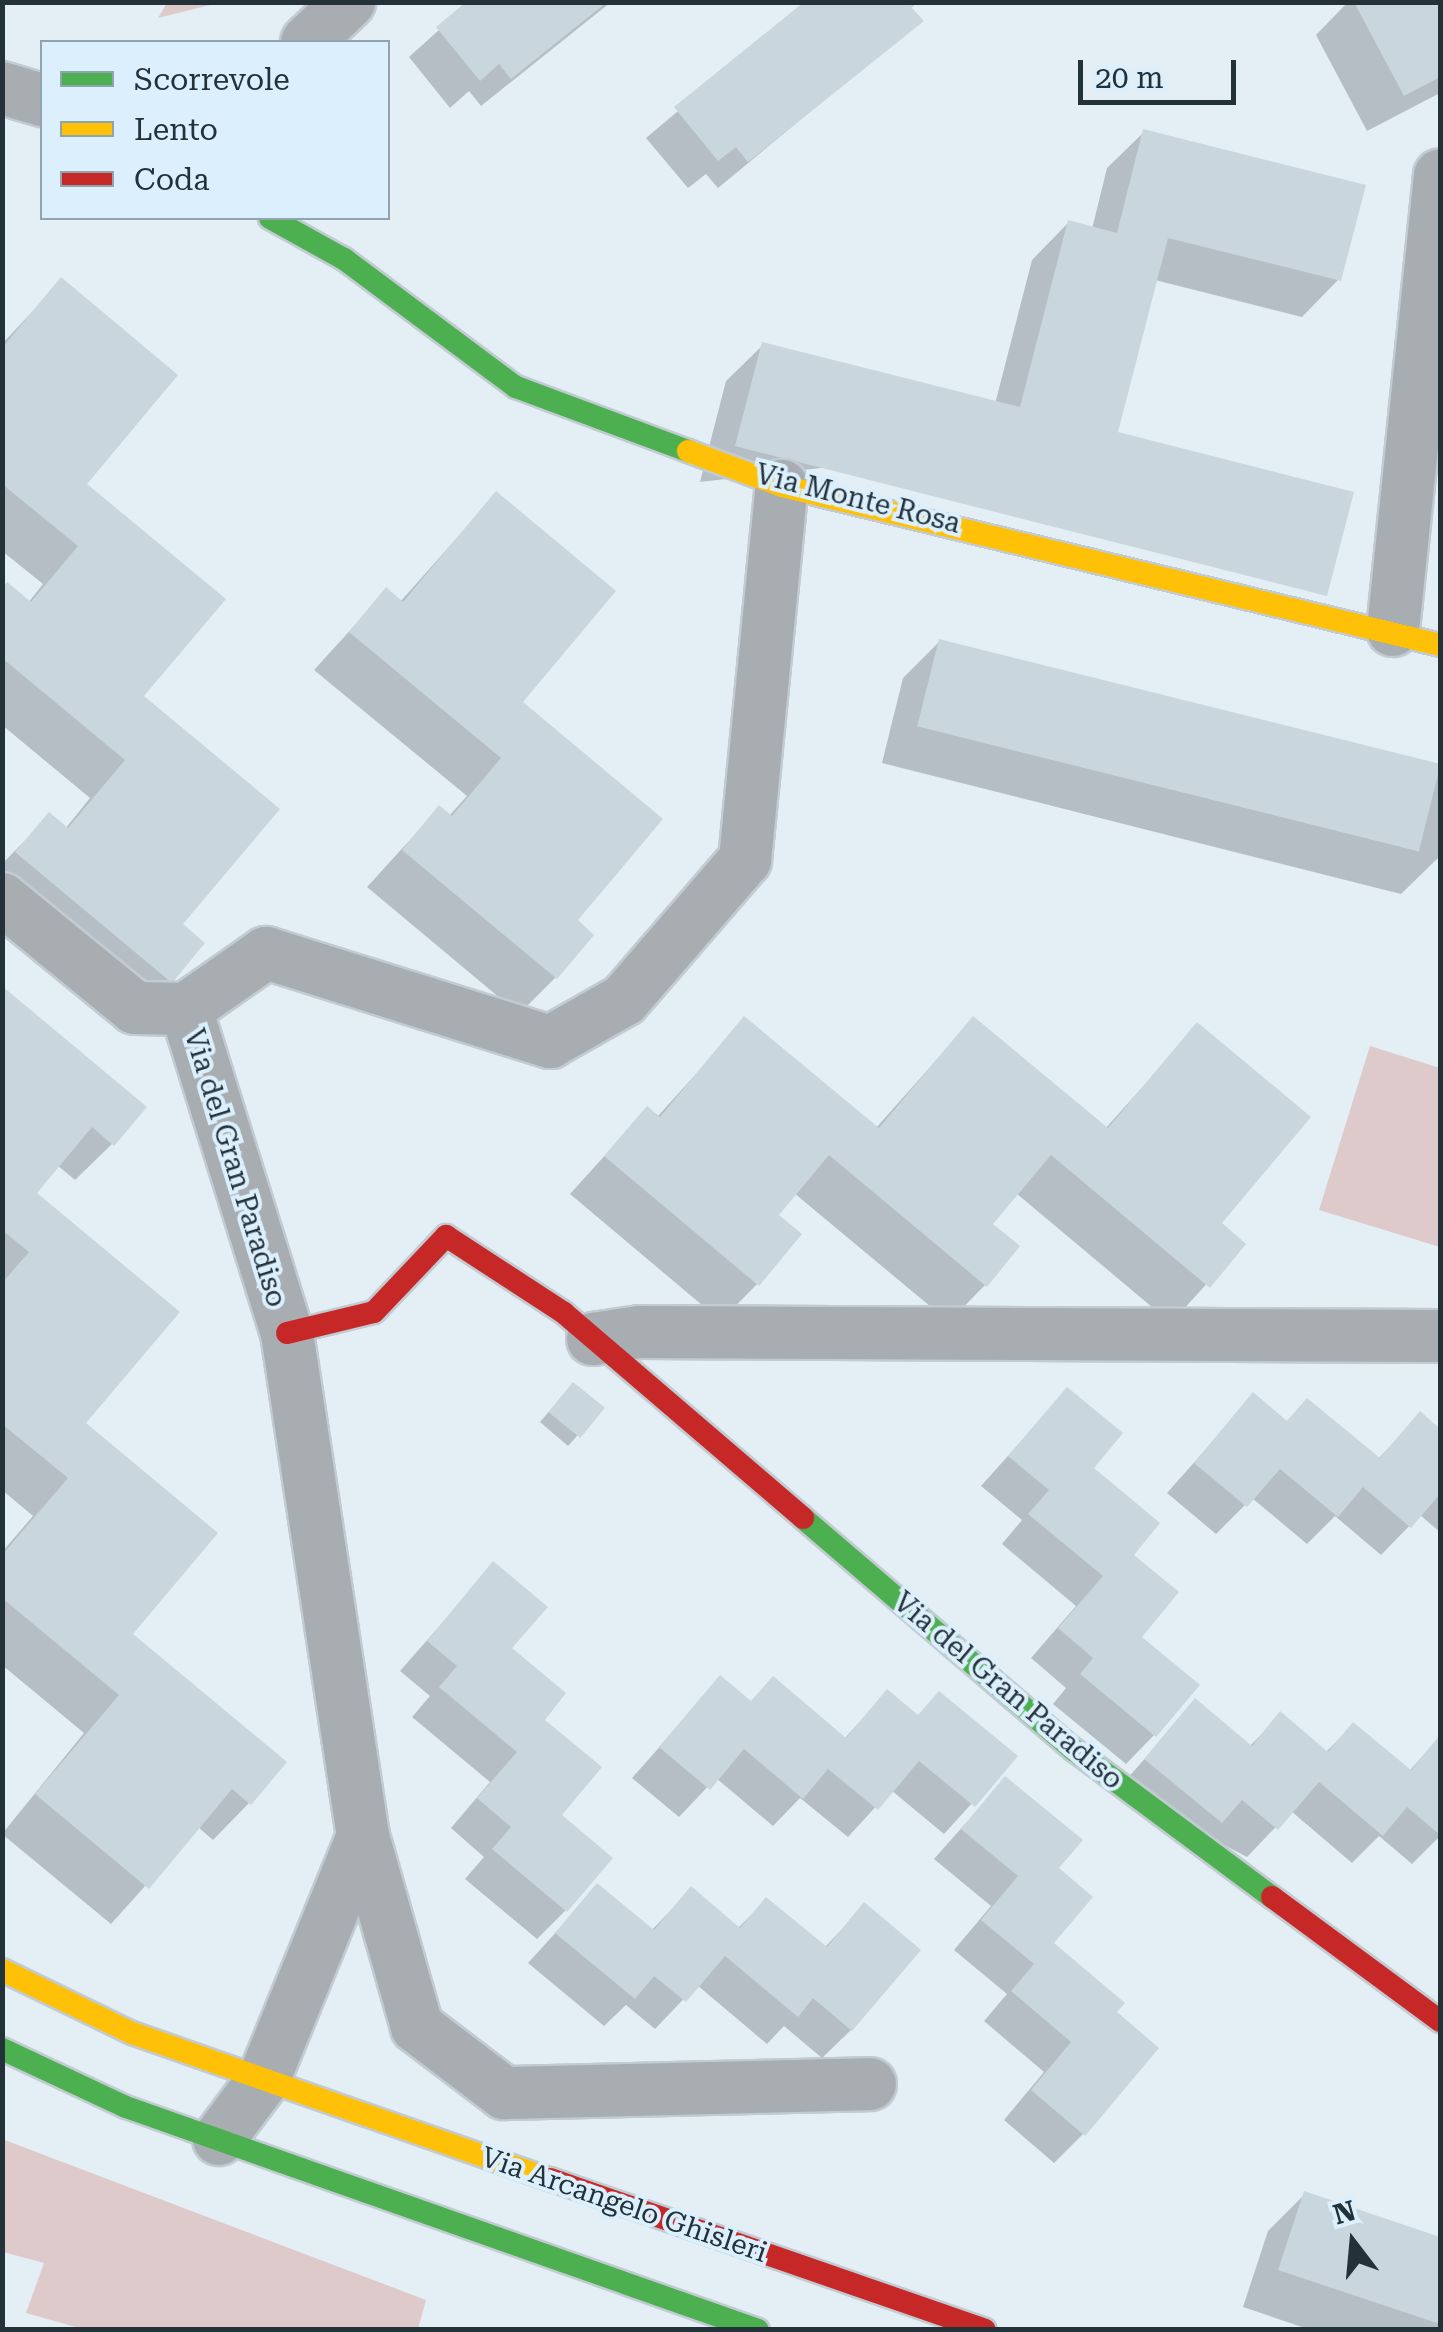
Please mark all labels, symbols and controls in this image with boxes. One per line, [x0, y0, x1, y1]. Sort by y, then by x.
legend [40, 40, 390, 220]
scale bar [1083, 40, 1240, 102]
text: 20 m [1095, 60, 1164, 95]
text: Scorrevole [134, 62, 290, 97]
text: Lento [134, 112, 218, 147]
text: Coda [134, 162, 210, 197]
street label: Via Monte Rosa [752, 457, 964, 541]
street label: Via del Gran Paradiso [177, 1025, 293, 1311]
street label: Via del Gran Paradiso [887, 1585, 1129, 1797]
street label: Via Arcangelo Ghisleri [477, 2140, 771, 2270]
north arrow [1303, 2192, 1403, 2292]
text: N [1330, 2194, 1360, 2232]

